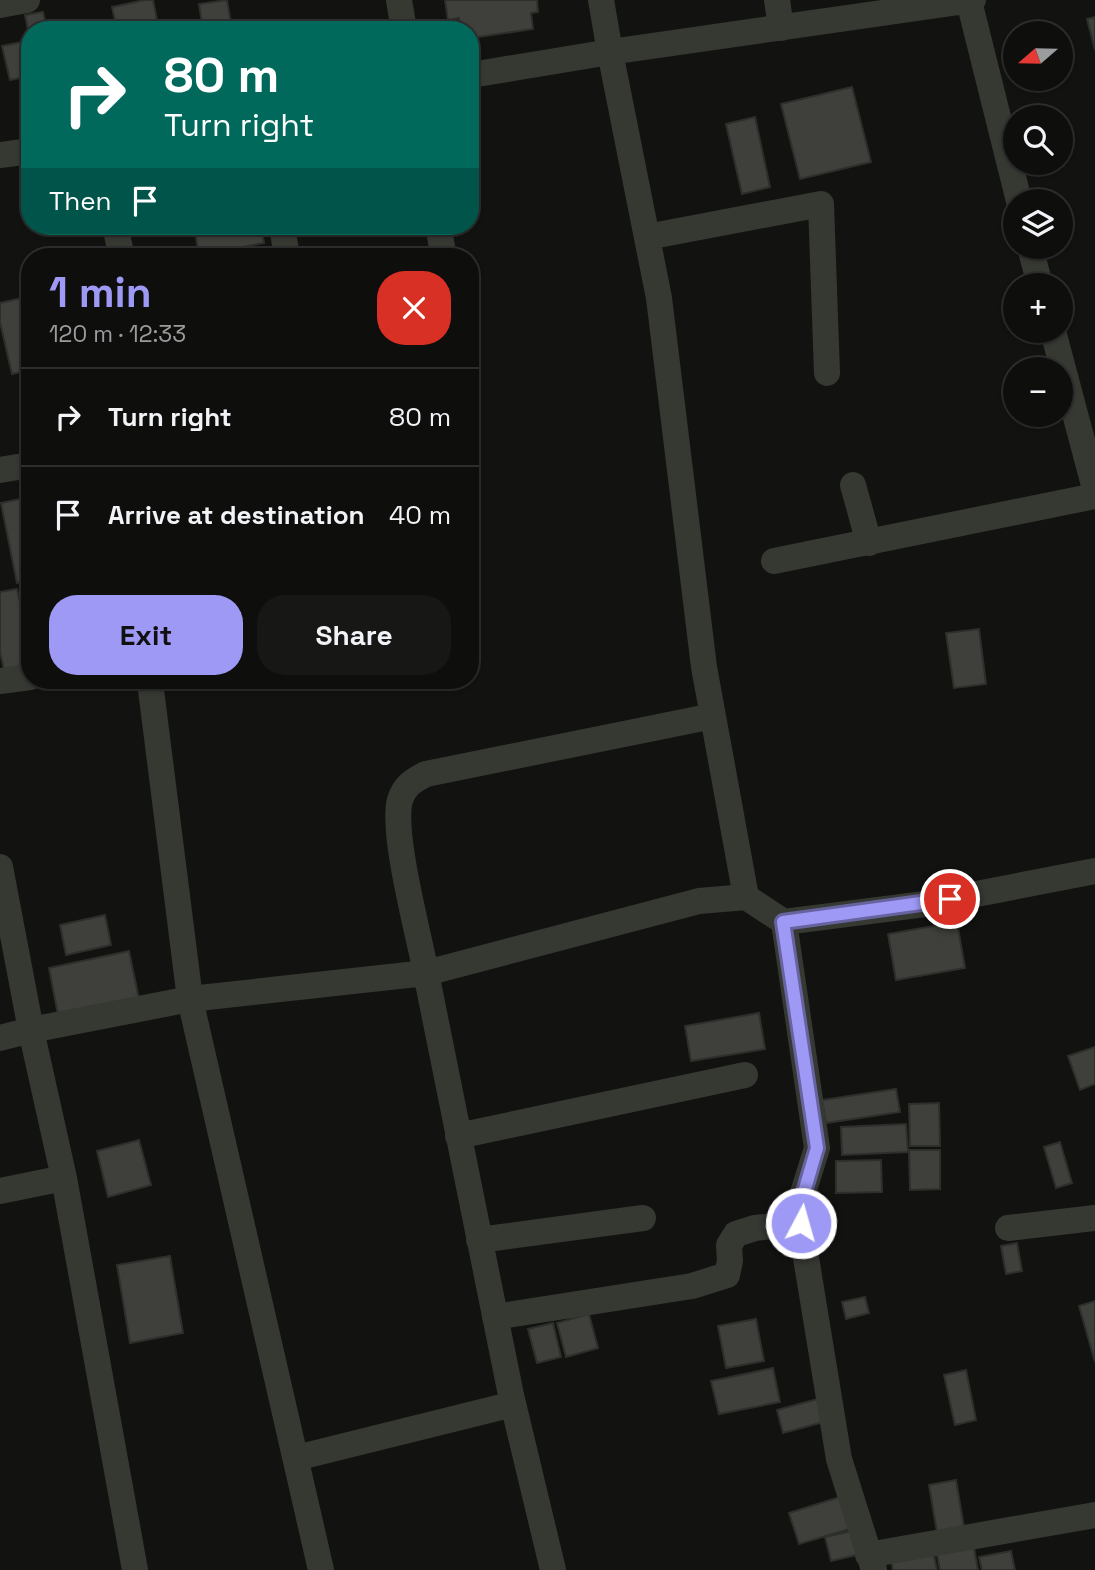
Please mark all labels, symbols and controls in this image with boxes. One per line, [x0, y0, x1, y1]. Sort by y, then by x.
north arrow [1003, 21, 1073, 91]
map controls [1003, 21, 1073, 427]
text: 80 m [164, 44, 279, 106]
icon: right [49, 49, 140, 140]
text: Turn right [164, 105, 314, 145]
button: search [1003, 105, 1073, 175]
icon: arrive [126, 182, 164, 220]
text: Then [49, 184, 112, 218]
button: layers [1003, 189, 1073, 259]
text: 1 min [49, 266, 152, 319]
button: close [377, 271, 451, 345]
button: + [1003, 273, 1073, 343]
text: 120 m · 12:33 [49, 319, 186, 349]
button: − [1003, 357, 1073, 427]
icon: right [49, 398, 87, 436]
text: Turn right [108, 400, 232, 434]
text: 80 m [389, 400, 451, 434]
icon: arrive [49, 496, 87, 534]
text: Arrive at destination [108, 498, 365, 532]
text: 40 m [389, 498, 451, 532]
button: Exit [49, 595, 243, 675]
button: Share [257, 595, 451, 675]
pin [920, 869, 980, 929]
icon: arrive [931, 880, 969, 918]
position arrow [764, 1186, 838, 1260]

